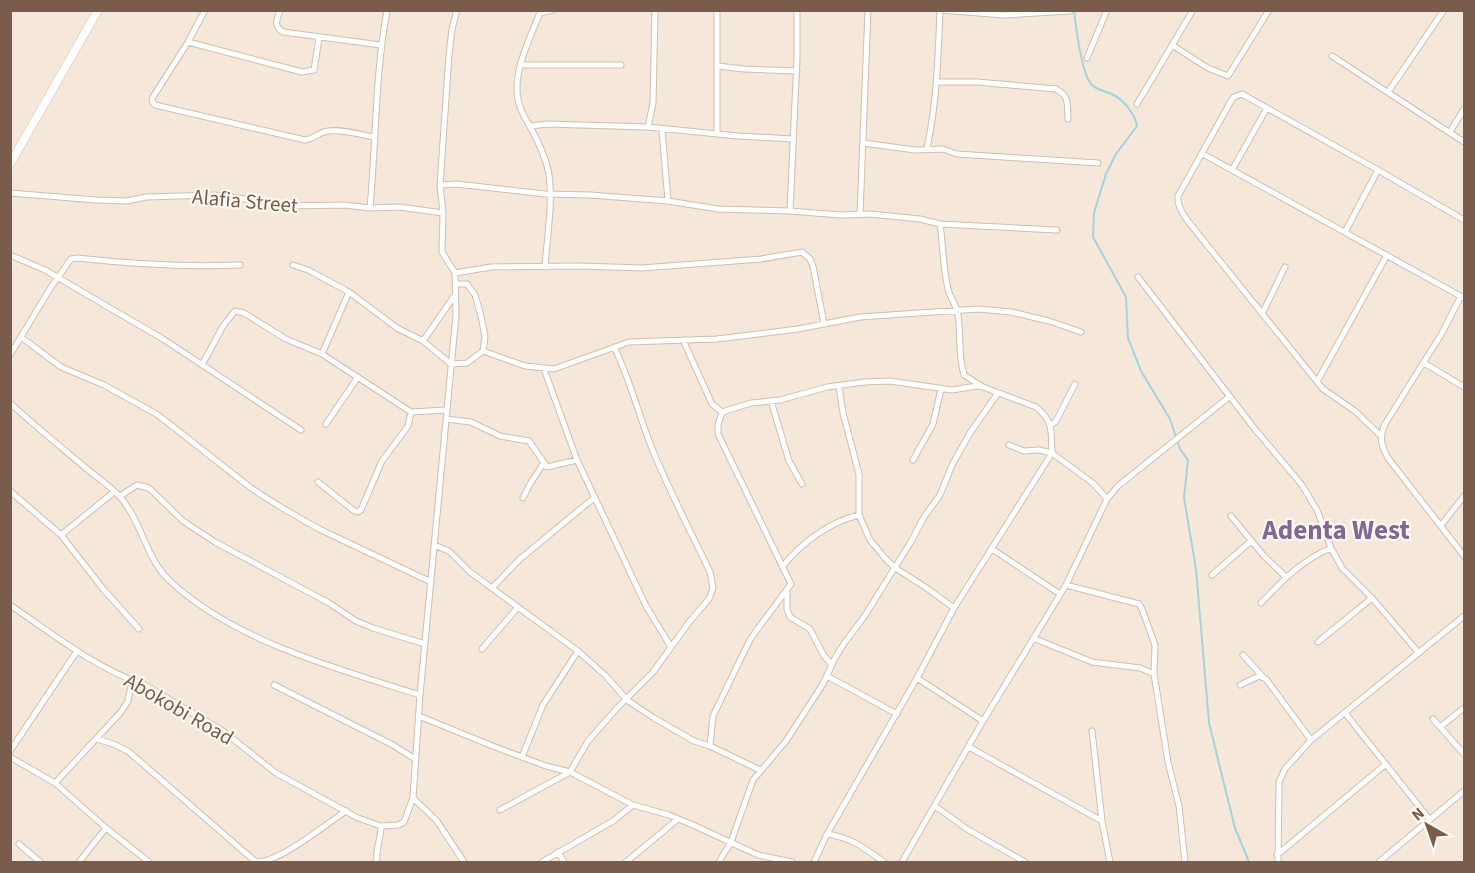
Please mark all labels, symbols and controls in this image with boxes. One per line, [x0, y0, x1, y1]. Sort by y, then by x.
street label: Alafia Street [191, 181, 299, 221]
district label: Adenta West [1261, 511, 1410, 550]
street label: Abokobi Road [119, 666, 239, 752]
north arrow [1397, 795, 1457, 855]
text: N [1407, 802, 1429, 826]

